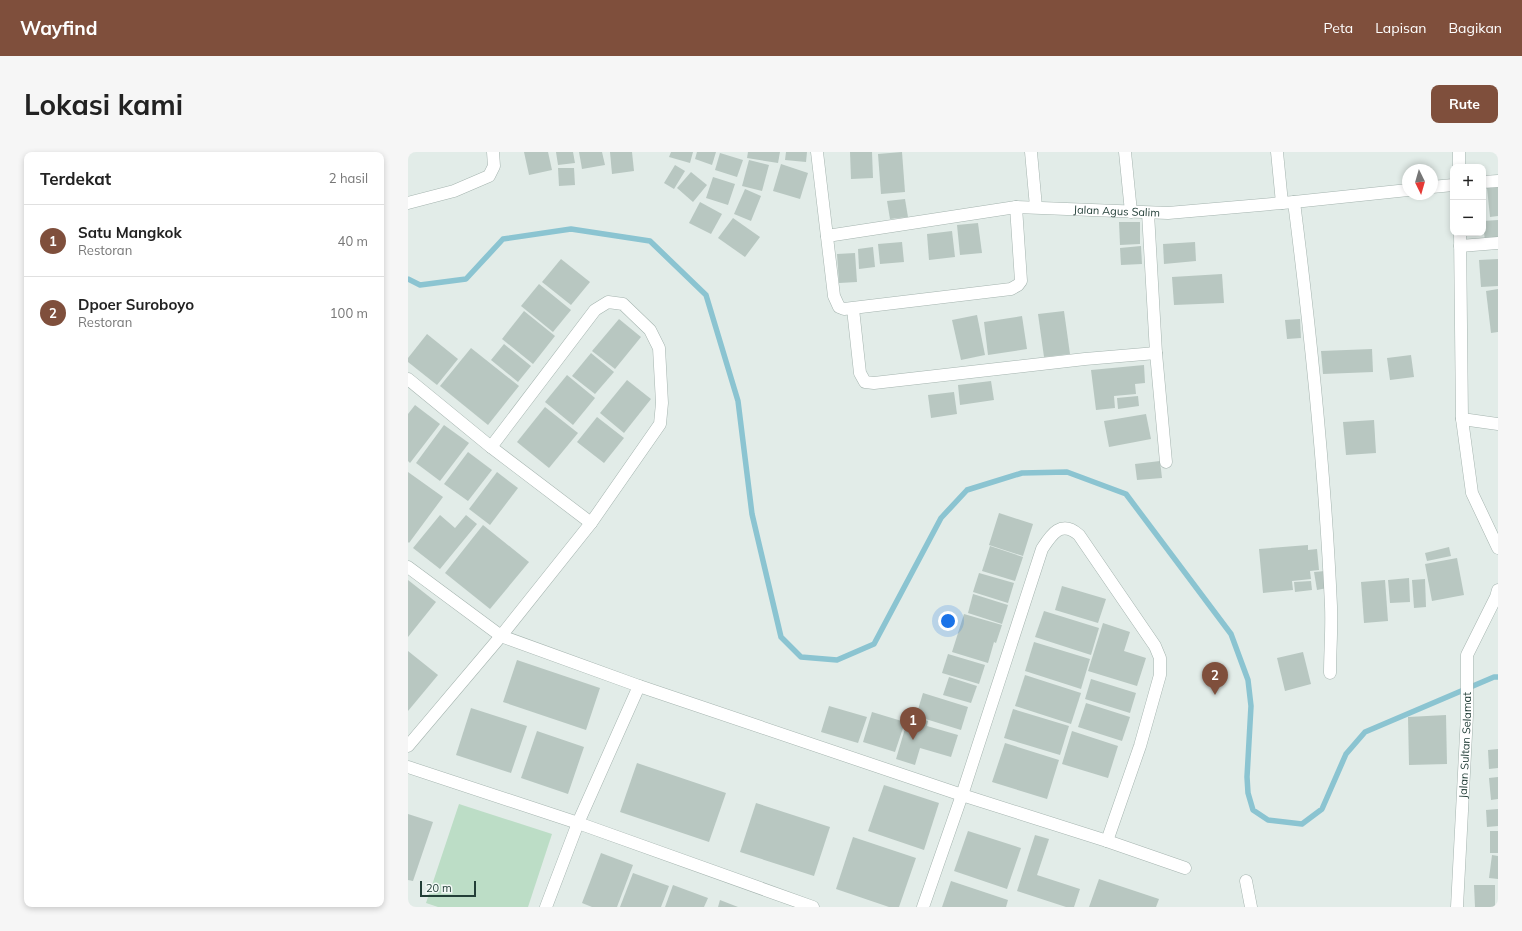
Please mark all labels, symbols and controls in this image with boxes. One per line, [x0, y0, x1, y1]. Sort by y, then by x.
text: Wayfind [20, 16, 97, 40]
text: Peta [1324, 19, 1353, 37]
text: Lapisan [1375, 19, 1427, 37]
text: Bagikan [1449, 19, 1502, 37]
button: Rute [1431, 85, 1498, 123]
text: Lokasi kami [24, 87, 183, 122]
north arrow [1402, 164, 1438, 200]
map controls [1450, 164, 1486, 236]
button: + [1450, 164, 1486, 200]
text: Terdekat [40, 168, 111, 189]
text: 2 hasil [329, 170, 368, 186]
button: − [1450, 200, 1486, 236]
street label: Jalan Agus Salim [1073, 202, 1160, 220]
text: Satu Mangkok [78, 223, 182, 242]
text: 1 [49, 233, 57, 249]
text: 40 m [338, 233, 368, 249]
text: Restoran [78, 242, 132, 258]
text: Dpoer Suroboyo [78, 295, 194, 314]
text: 2 [49, 305, 57, 321]
text: 100 m [330, 305, 368, 321]
text: Restoran [78, 314, 132, 330]
your location [938, 611, 958, 631]
pin: 2 [1202, 662, 1228, 695]
street label: Jalan Sultan Selamat [1456, 692, 1474, 799]
pin: 1 [900, 707, 926, 740]
scale bar [420, 879, 476, 898]
text: 20 m [426, 881, 452, 895]

